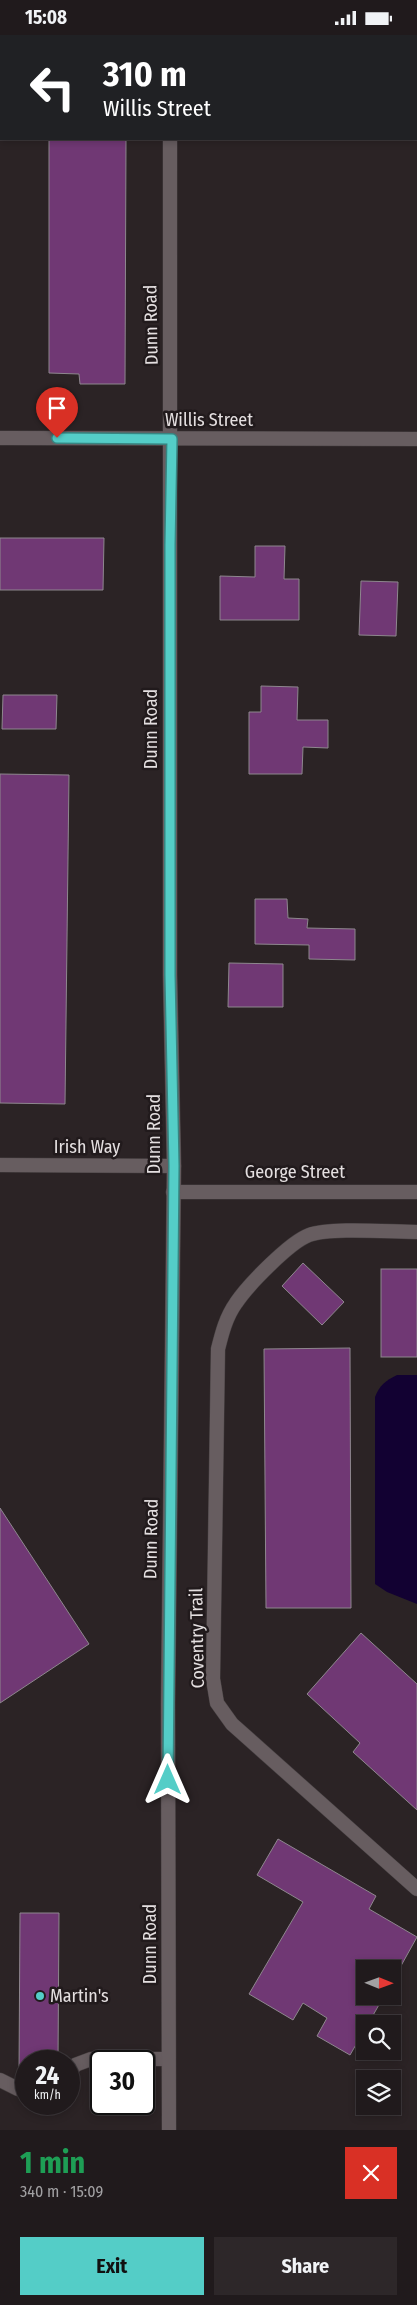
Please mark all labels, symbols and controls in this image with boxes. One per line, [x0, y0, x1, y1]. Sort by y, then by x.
text: 15:08 [25, 6, 67, 29]
text: 310 m [103, 53, 187, 95]
icon: left [20, 55, 85, 120]
text: Willis Street [103, 95, 211, 122]
street label: Dunn Road [139, 285, 163, 365]
pin [36, 387, 78, 438]
icon: arrive [43, 394, 71, 422]
street label: Willis Street [165, 409, 253, 431]
street label: Dunn Road [140, 689, 162, 769]
street label: Dunn Road [143, 1094, 165, 1174]
street label: Irish Way [54, 1136, 120, 1158]
street label: George Street [245, 1161, 345, 1183]
street label: Dunn Road [139, 1499, 163, 1579]
street label: Coventry Trail [185, 1587, 209, 1688]
position arrow [141, 1753, 193, 1805]
street label: Dunn Road [139, 1904, 161, 1984]
north arrow [356, 1960, 401, 2005]
map controls [356, 1960, 401, 2115]
place label: Martin's [50, 1985, 109, 2007]
marker: Martin's [34, 1990, 46, 2002]
button: search [356, 2015, 401, 2060]
speed limit sign: 30 [90, 2050, 155, 2115]
text: 24 [36, 2061, 59, 2091]
button: layers [356, 2070, 401, 2115]
text: km/h [34, 2088, 61, 2102]
text: 1 min [20, 2145, 85, 2181]
button: close [345, 2147, 397, 2199]
text: 340 m · 15:09 [20, 2182, 103, 2201]
button: Exit [20, 2237, 204, 2295]
button: Share [214, 2237, 397, 2295]

